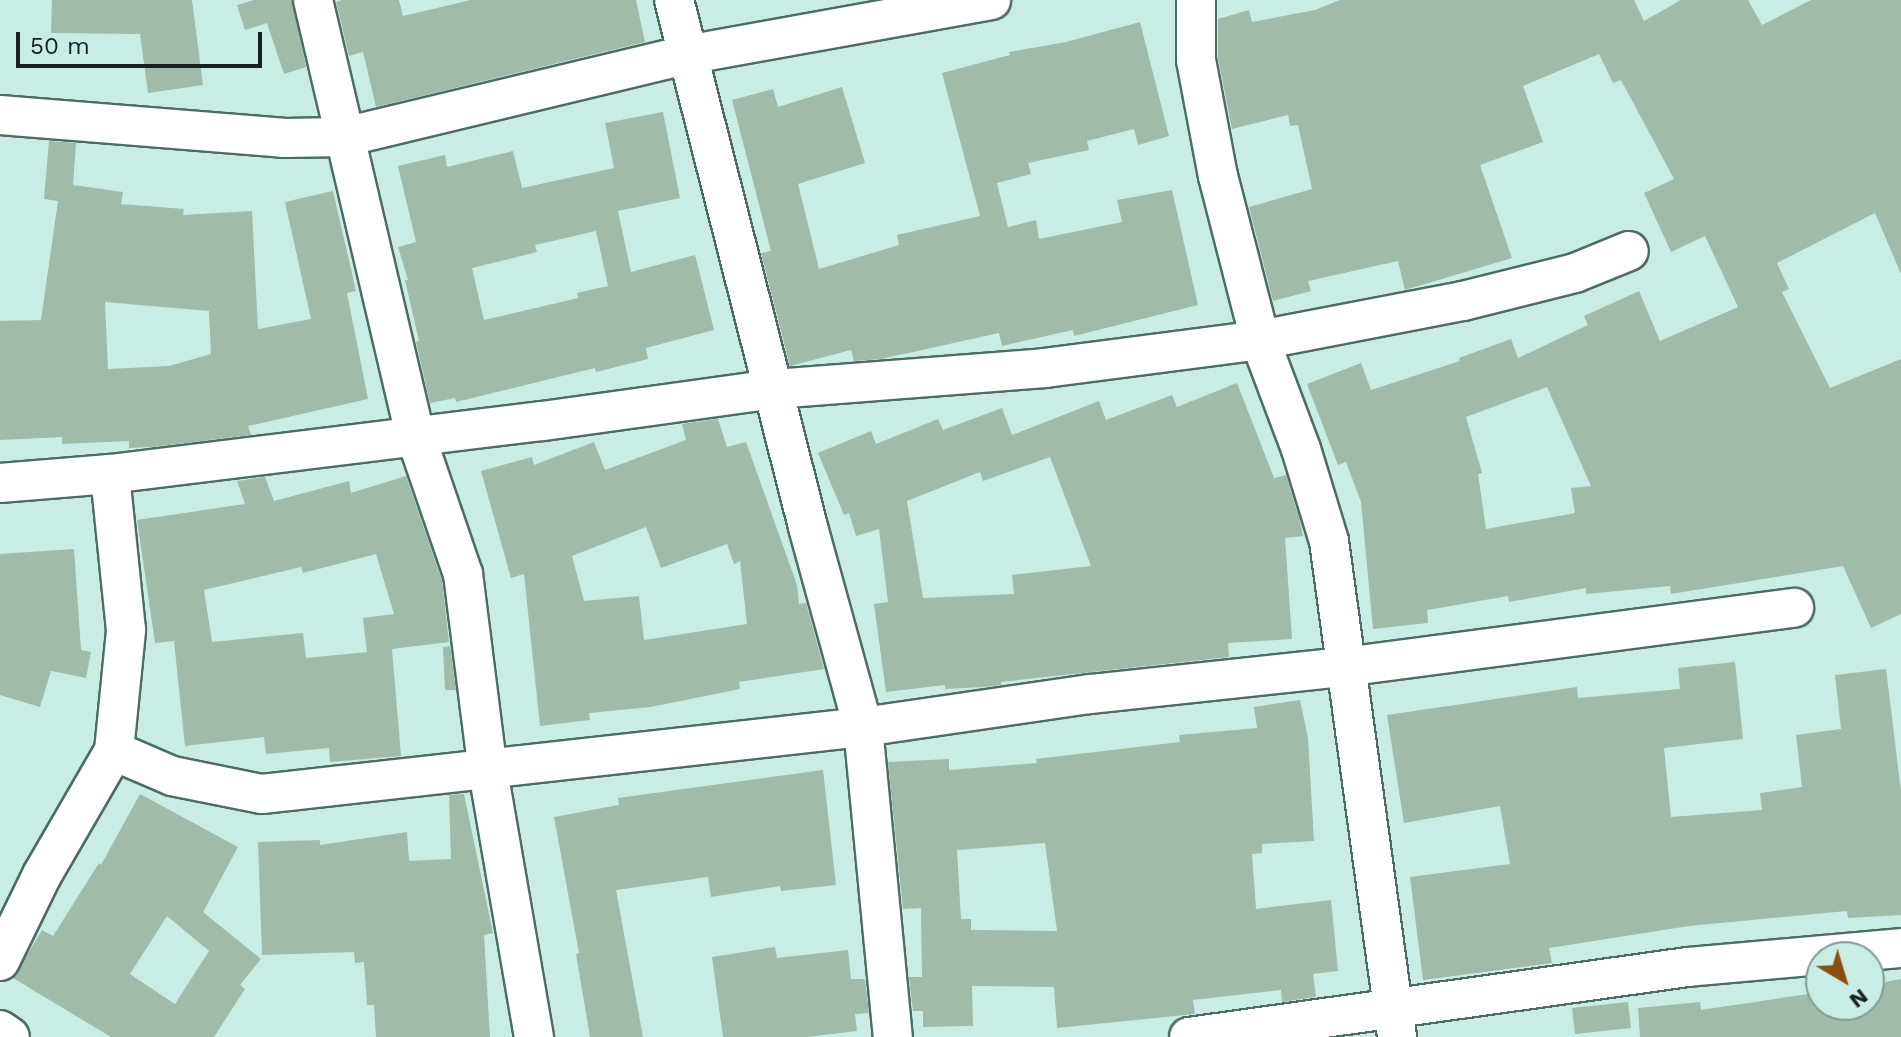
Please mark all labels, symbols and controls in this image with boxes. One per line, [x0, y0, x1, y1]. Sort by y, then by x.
scale bar [20, 16, 266, 66]
text: 50 m [30, 32, 90, 60]
north arrow [1805, 941, 1885, 1021]
text: N [1845, 984, 1873, 1014]

